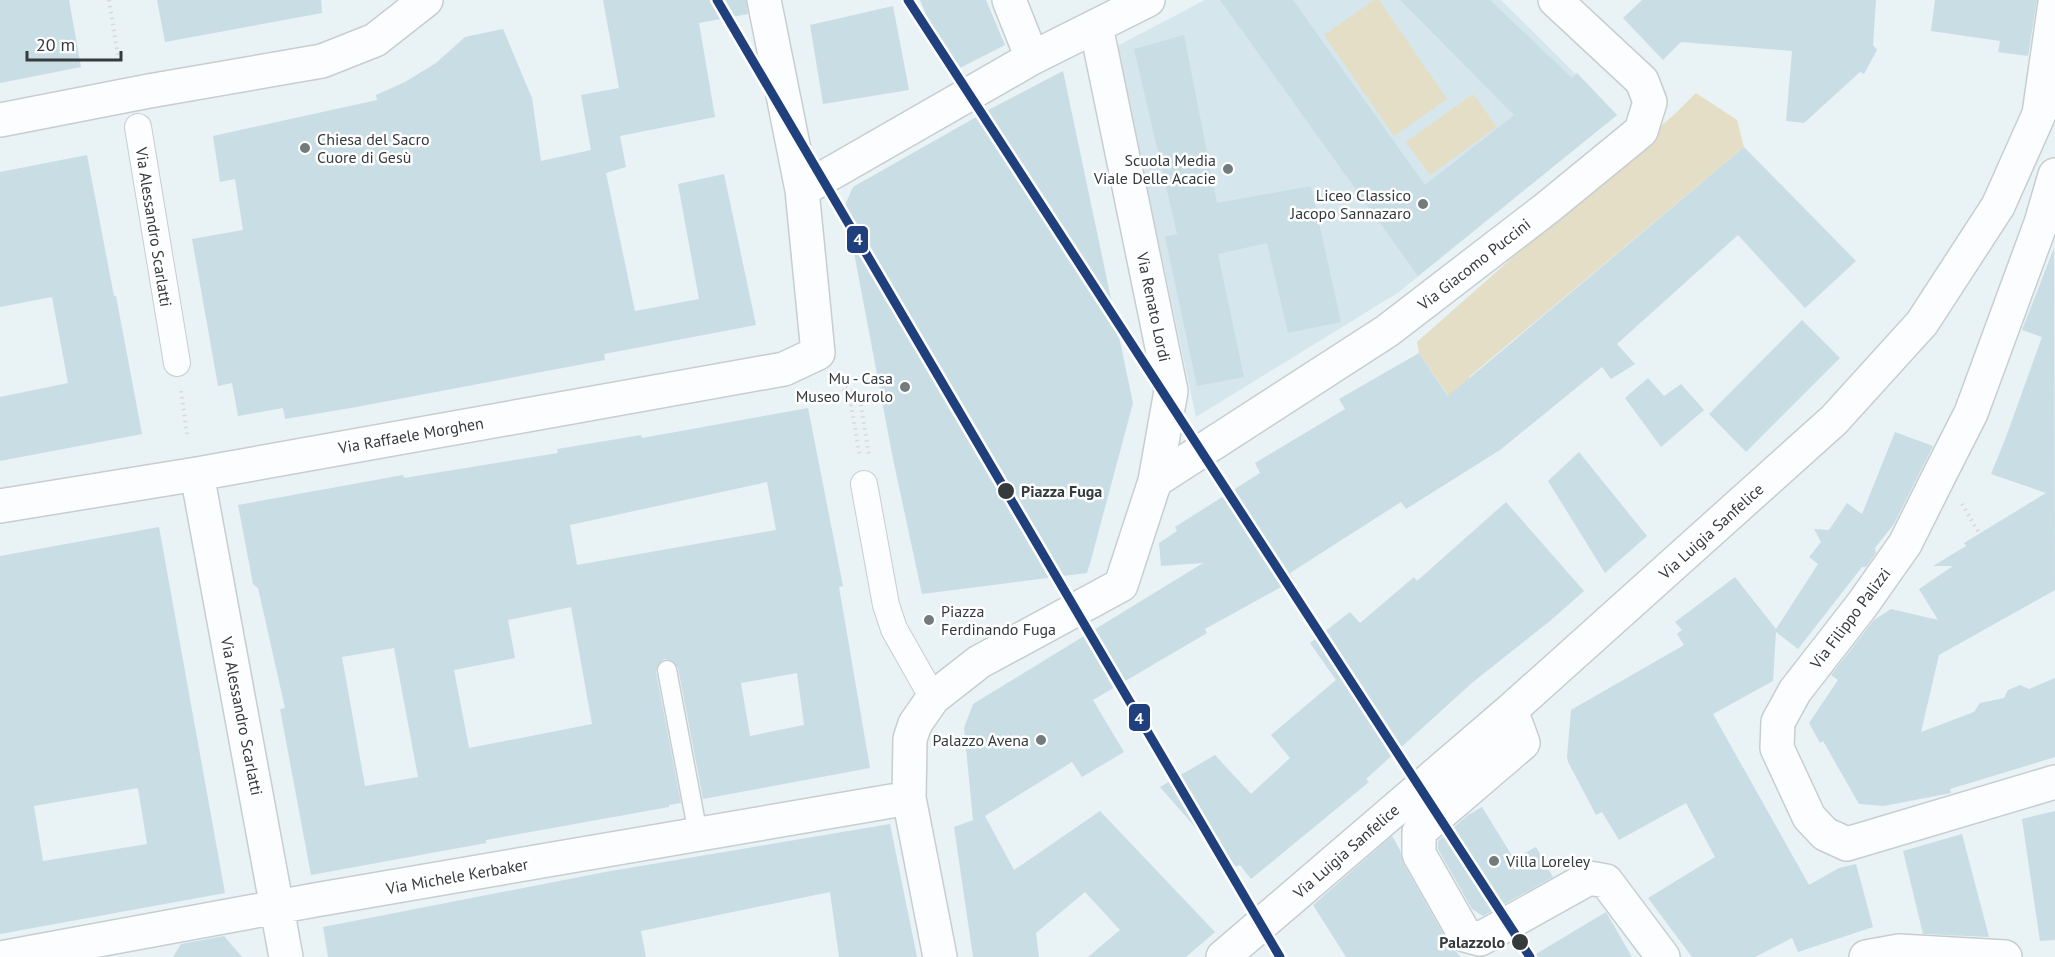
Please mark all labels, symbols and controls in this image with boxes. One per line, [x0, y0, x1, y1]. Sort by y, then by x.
scale bar [27, 24, 122, 62]
text: 20 m [36, 33, 75, 56]
place label: Chiesa del Sacro Cuore di Gesù [317, 129, 430, 167]
marker: Chiesa del Sacro Cuore di Gesù [298, 141, 312, 155]
street label: Via Alessandro Scarlatti [131, 145, 176, 308]
place label: Scuola Media Viale Delle Acacie [1093, 150, 1216, 188]
marker: Scuola Media Viale Delle Acacie [1221, 162, 1235, 176]
place label: Liceo Classico Jacopo Sannazaro [1290, 185, 1411, 223]
marker: Liceo Classico Jacopo Sannazaro [1416, 197, 1430, 211]
street label: Via Giacomo Puccini [1413, 214, 1534, 315]
line badge: 4 [846, 225, 869, 254]
text: 4 [853, 229, 863, 249]
street label: Via Renato Lordi [1132, 249, 1175, 364]
place label: Mu - Casa Museo Murolo [796, 368, 893, 406]
marker: Mu - Casa Museo Murolo [898, 380, 912, 394]
street label: Via Raffaele Morghen [336, 412, 485, 458]
street label: Via Luigia Sanfelice [1654, 479, 1767, 584]
marker: Piazza Fuga [996, 481, 1016, 501]
place label: Piazza Fuga [1021, 481, 1102, 501]
street label: Via Filippo Palizzi [1805, 564, 1894, 673]
place label: Piazza Ferdinando Fuga [941, 601, 1056, 639]
marker: Piazza Ferdinando Fuga [922, 613, 936, 627]
street label: Via Alessandro Scarlatti [217, 634, 267, 797]
line badge: 4 [1128, 703, 1151, 732]
text: 4 [1134, 708, 1144, 728]
place label: Palazzo Avena [933, 730, 1029, 750]
marker: Palazzo Avena [1034, 733, 1048, 747]
street label: Via Luigia Sanfelice [1288, 800, 1403, 903]
place label: Villa Loreley [1505, 851, 1591, 871]
street label: Via Michele Kerbaker [383, 854, 530, 899]
marker: Villa Loreley [1487, 854, 1501, 868]
place label: Palazzolo [1439, 932, 1505, 952]
marker: Palazzolo [1510, 932, 1530, 952]

